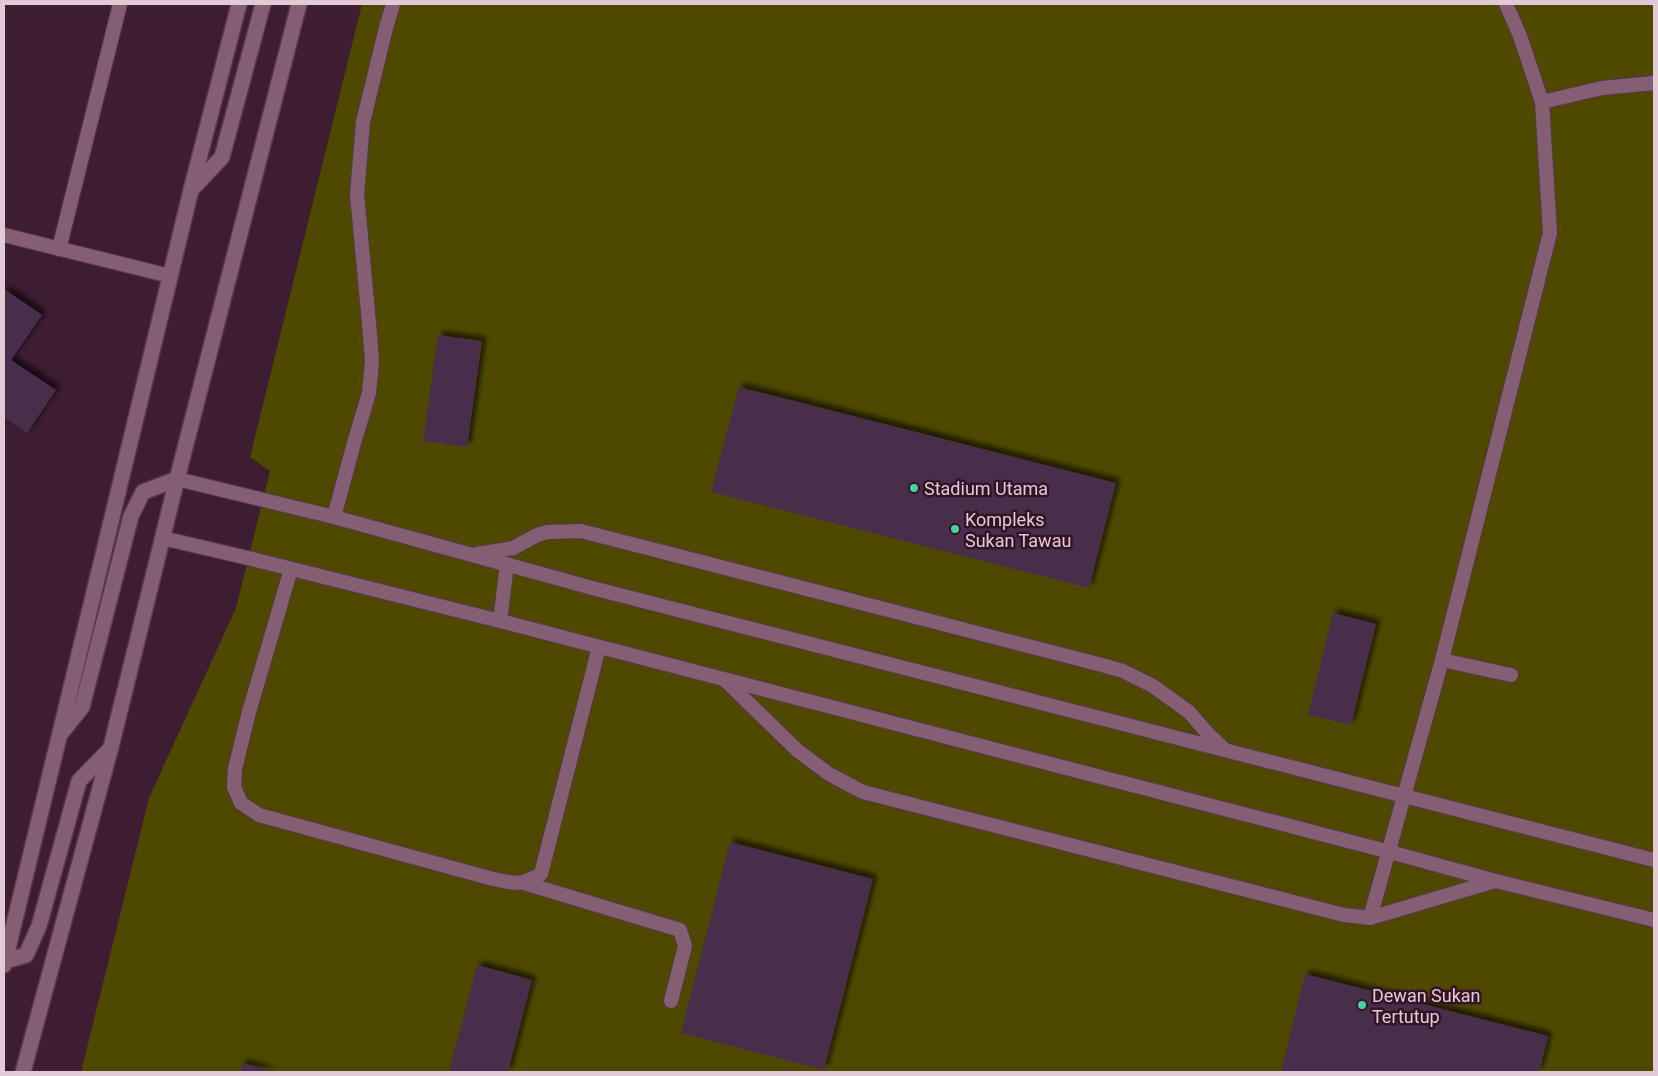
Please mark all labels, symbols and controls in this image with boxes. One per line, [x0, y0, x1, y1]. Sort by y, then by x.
place label: Stadium Utama [924, 478, 1048, 499]
marker: Stadium Utama [908, 482, 920, 494]
place label: Kompleks Sukan Tawau [965, 509, 1071, 551]
marker: Kompleks Sukan Tawau [949, 523, 961, 535]
place label: Dewan Sukan Tertutup [1372, 985, 1481, 1027]
marker: Dewan Sukan Tertutup [1356, 999, 1368, 1011]

